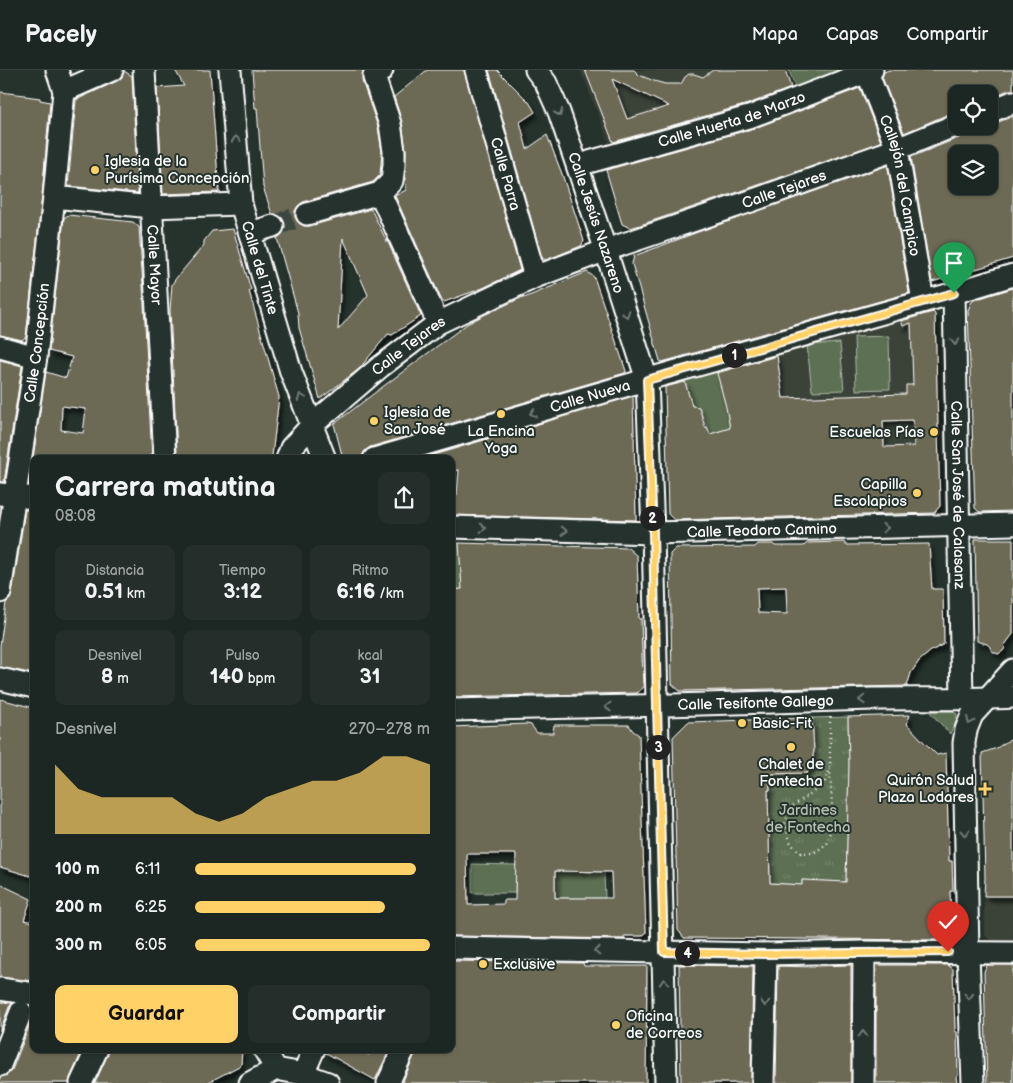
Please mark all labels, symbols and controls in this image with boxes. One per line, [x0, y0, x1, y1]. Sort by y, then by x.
text: Pacely [25, 20, 97, 49]
text: Mapa [752, 24, 798, 45]
text: Capas [826, 24, 879, 45]
text: Compartir [907, 24, 988, 45]
map controls [948, 85, 998, 195]
button: locate [948, 85, 998, 135]
street label: Calle Huerta de Marzo [656, 87, 808, 152]
one-way arrow [553, 108, 563, 116]
street label: Callejón del Campico [875, 112, 925, 258]
one-way arrow [231, 135, 242, 143]
street label: Calle Parra [486, 135, 525, 213]
button: layers [948, 145, 998, 195]
street label: Calle Jesús Nazareno [564, 150, 628, 296]
place label: Iglesia de la Purísima Concepción [105, 152, 249, 188]
marker: Iglesia de la Purísima Concepción [89, 164, 101, 176]
street label: Calle Tejares [739, 165, 829, 213]
street label: Calle del Tinte [237, 219, 283, 317]
street label: Calle Mayor [143, 224, 166, 306]
pin [933, 242, 975, 293]
icon: arrive [940, 249, 968, 277]
street label: Calle Concepción [20, 282, 54, 404]
one-way arrow [620, 309, 630, 317]
street label: Calle Tejares [367, 311, 449, 380]
one-way arrow [950, 338, 960, 346]
pin: 1 [722, 342, 746, 368]
text: 1 [732, 347, 737, 364]
street label: Calle Nueva [548, 375, 632, 417]
one-way arrow [297, 393, 307, 402]
street label: Calle San José de Calasanz [947, 401, 969, 590]
place label: Iglesia de San José [384, 403, 451, 439]
one-way arrow [528, 407, 537, 418]
marker: La Encina Yoga [495, 408, 507, 420]
marker: Iglesia de San José [368, 415, 380, 427]
place label: La Encina Yoga [467, 422, 535, 458]
place label: Escuelas Pías [829, 423, 925, 442]
marker: Escuelas Pías [928, 426, 940, 438]
text: Carrera matutina [55, 471, 276, 504]
button: share [378, 472, 430, 524]
place label: Capilla Escolapios [833, 475, 908, 511]
marker: Capilla Escolapios [911, 487, 923, 499]
pin: 2 [640, 506, 664, 530]
text: 08:08 [55, 507, 96, 526]
text: 2 [648, 510, 657, 527]
street label: Calle Teodoro Camino [687, 519, 837, 542]
one-way arrow [881, 522, 889, 533]
one-way arrow [480, 523, 487, 533]
one-way arrow [560, 525, 568, 536]
text: Distancia [85, 562, 144, 579]
text: Tiempo [219, 562, 266, 579]
text: Ritmo [352, 562, 389, 579]
text: 0.51 [84, 579, 123, 604]
text: 3:12 [223, 579, 262, 604]
text: 6:16 [336, 579, 376, 604]
text: km [123, 585, 145, 602]
text: /km [376, 585, 404, 602]
text: Desnivel [88, 647, 142, 664]
text: Pulso [225, 647, 260, 664]
text: kcal [358, 647, 383, 664]
text: 8 [101, 664, 113, 689]
text: 140 [210, 664, 244, 689]
text: 31 [360, 664, 381, 689]
text: m [113, 670, 129, 687]
text: bpm [244, 670, 275, 687]
street label: Calle Tesifonte Gallego [678, 691, 834, 714]
one-way arrow [857, 694, 865, 705]
one-way arrow [604, 702, 612, 712]
place label: Basic-Fit [752, 714, 813, 733]
one-way arrow [966, 716, 976, 725]
marker: Basic-Fit [736, 717, 748, 729]
text: Desnivel [55, 720, 117, 739]
text: 270–278 m [349, 720, 430, 739]
pin: 3 [646, 734, 670, 760]
text: 3 [654, 739, 663, 756]
marker: Chalet de Fontecha [785, 741, 797, 753]
place label: Chalet de Fontecha [758, 755, 824, 791]
place label: Quirón Salud Plaza Lodares [878, 771, 975, 807]
marker: Quirón Salud Plaza Lodares [978, 782, 992, 796]
park label: Jardines de Fontecha [766, 801, 850, 837]
one-way arrow [960, 830, 970, 837]
text: 100 m [55, 860, 100, 879]
text: 6:11 [135, 860, 160, 879]
text: 200 m [55, 898, 102, 917]
text: 6:25 [135, 898, 167, 917]
pin [927, 901, 969, 952]
icon: check [934, 908, 962, 936]
text: 300 m [55, 936, 102, 955]
text: 6:05 [135, 936, 167, 955]
pin: 4 [674, 940, 700, 966]
text: 4 [683, 945, 692, 962]
one-way arrow [592, 946, 600, 956]
place label: Exclusive [493, 955, 556, 974]
marker: Exclusive [477, 958, 489, 970]
one-way arrow [659, 978, 670, 986]
button: Guardar [55, 985, 238, 1043]
button: Compartir [248, 985, 430, 1043]
one-way arrow [964, 992, 975, 1000]
one-way arrow [760, 1000, 770, 1007]
place label: Oficina de Correos [626, 1007, 703, 1043]
marker: Oficina de Correos [610, 1019, 622, 1031]
one-way arrow [858, 1030, 869, 1038]

